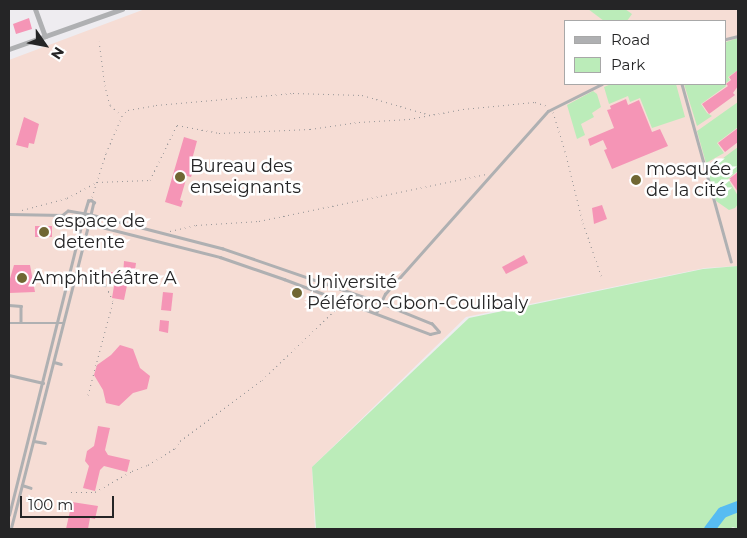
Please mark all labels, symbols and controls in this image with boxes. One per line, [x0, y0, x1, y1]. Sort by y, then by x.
north arrow [20, 20, 70, 70]
legend [564, 20, 727, 85]
text: Road [611, 30, 650, 49]
text: N [47, 44, 68, 63]
text: Park [611, 55, 645, 74]
place label: Bureau des enseignants [190, 156, 301, 198]
place label: mosquée de la cité [646, 159, 731, 202]
marker: Bureau des enseignants [174, 171, 186, 183]
marker: mosquée de la cité [630, 174, 642, 186]
place label: espace de detente [54, 211, 145, 253]
marker: espace de detente [38, 226, 50, 238]
place label: Amphithéâtre A [32, 267, 177, 289]
marker: Amphithéâtre A [16, 272, 28, 284]
place label: Université Péléforo-Gbon-Coulibaly [307, 272, 528, 314]
marker: Université Péléforo-Gbon-Coulibaly [291, 287, 303, 299]
scale bar [22, 486, 116, 518]
text: 100 m [28, 495, 73, 514]

